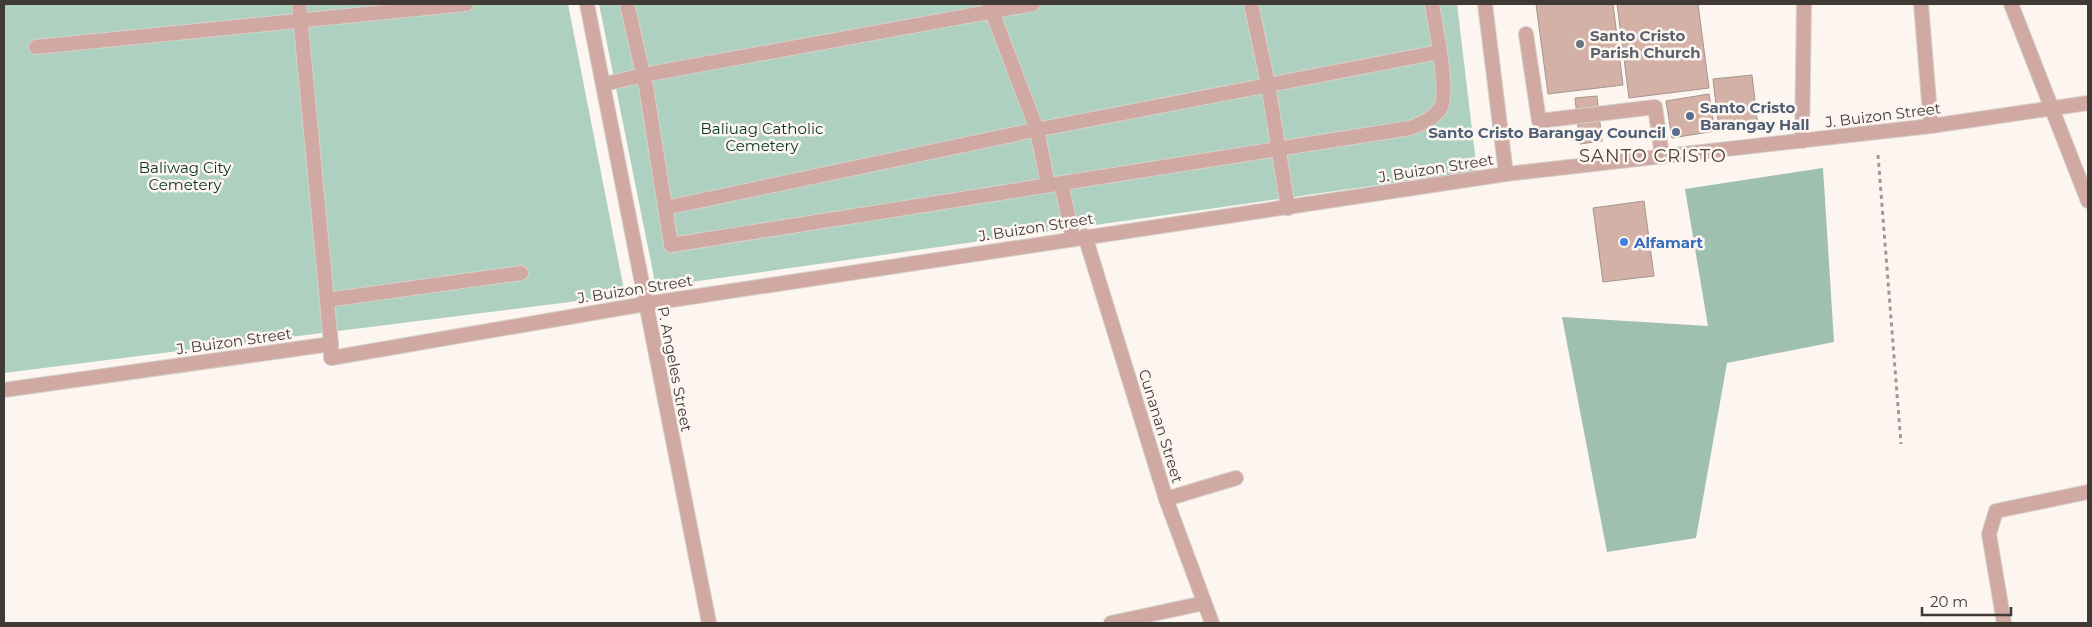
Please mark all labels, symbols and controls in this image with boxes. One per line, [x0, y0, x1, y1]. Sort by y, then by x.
place label: Santo Cristo Parish Church [1590, 26, 1701, 62]
marker: Santo Cristo Parish Church [1574, 38, 1586, 50]
place label: Santo Cristo Barangay Hall [1700, 98, 1810, 134]
street label: J. Buizon Street [1823, 98, 1942, 132]
marker: Santo Cristo Barangay Hall [1684, 110, 1696, 122]
park label: Baliuag Catholic Cemetery [701, 119, 823, 155]
place label: Santo Cristo Barangay Council [1428, 123, 1666, 142]
marker: Santo Cristo Barangay Council [1670, 126, 1682, 138]
district label: SANTO CRISTO [1579, 145, 1727, 167]
street label: J. Buizon Street [1376, 150, 1495, 187]
park label: Baliwag City Cemetery [139, 158, 232, 194]
street label: J. Buizon Street [976, 209, 1095, 246]
place label: Alfamart [1633, 233, 1704, 252]
marker: Alfamart [1618, 236, 1630, 248]
street label: J. Buizon Street [575, 271, 694, 308]
street label: P. Angeles Street [654, 305, 696, 433]
street label: J. Buizon Street [174, 324, 293, 359]
street label: Cunanan Street [1135, 367, 1187, 485]
scale bar [1922, 584, 2011, 616]
text: 20 m [1930, 592, 1968, 611]

